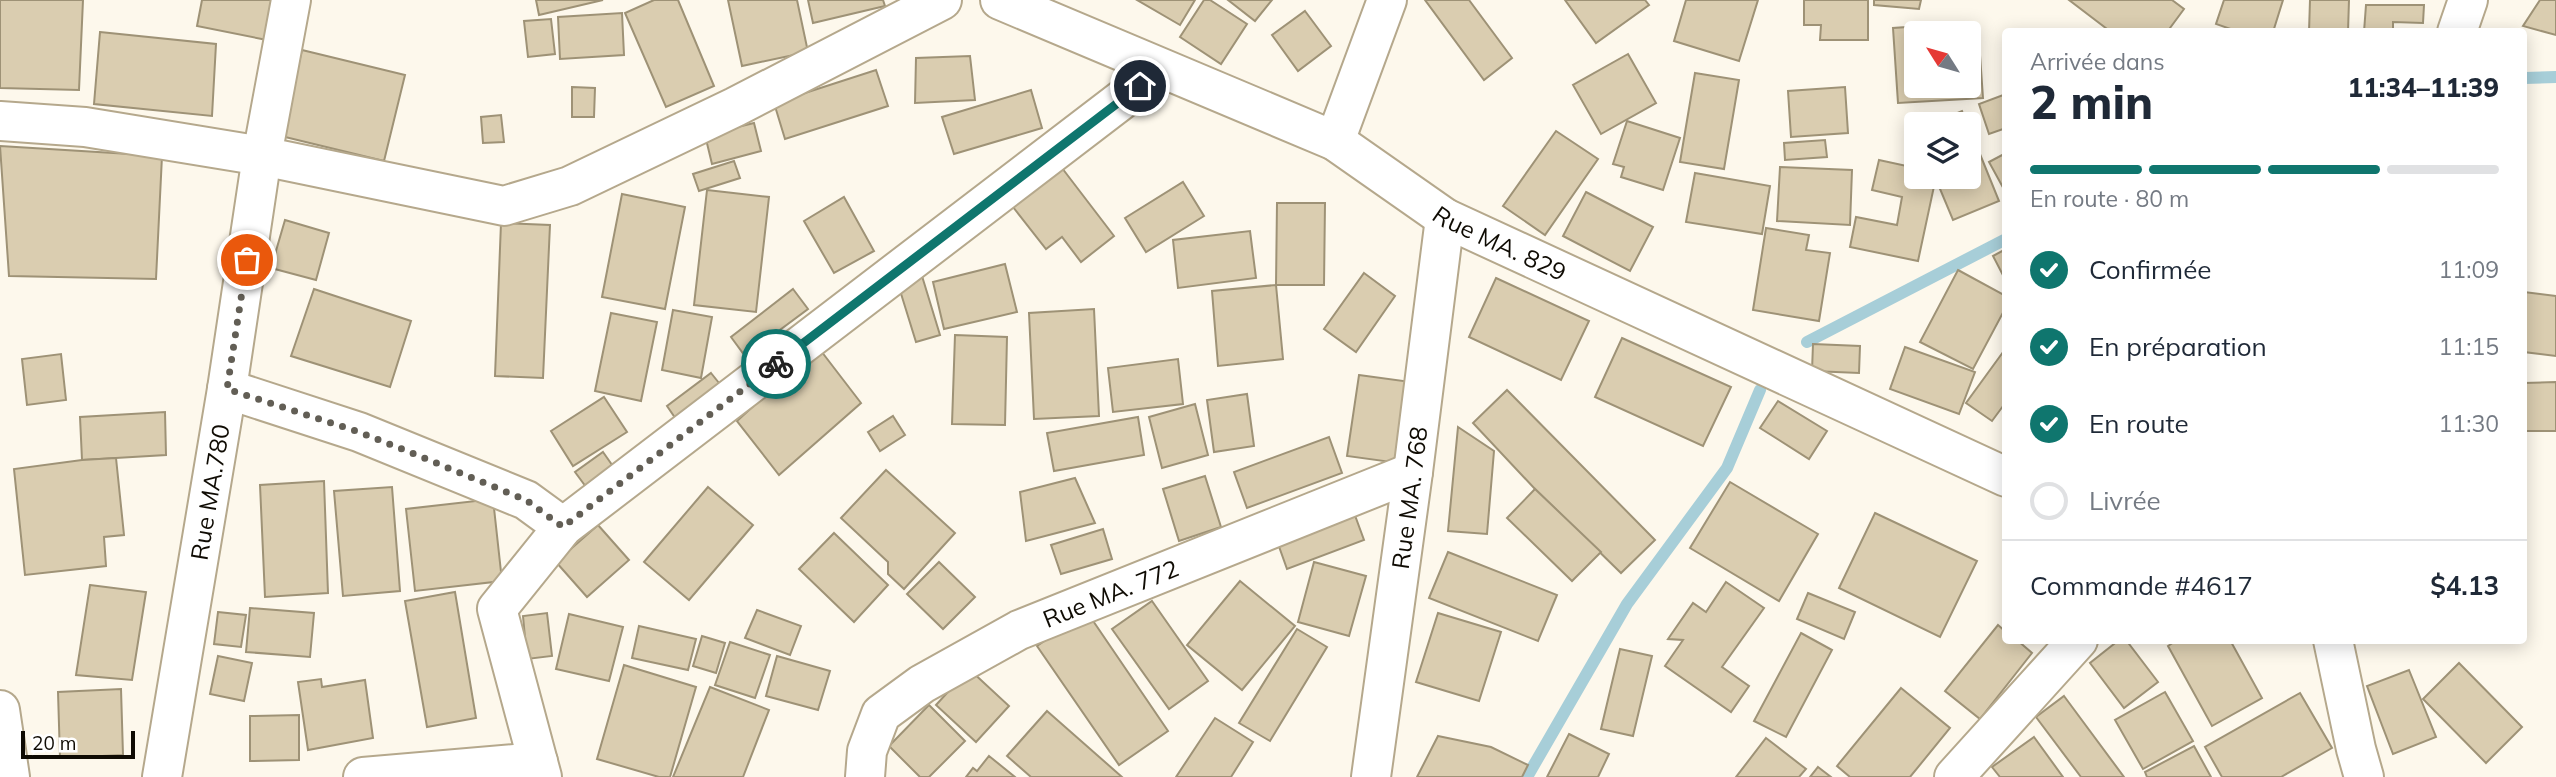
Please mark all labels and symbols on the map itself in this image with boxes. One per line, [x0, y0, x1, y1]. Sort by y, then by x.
north arrow [1904, 21, 1981, 98]
pin [1110, 56, 1170, 116]
street label: Rue MA. 829 [1427, 199, 1571, 287]
pin [217, 230, 277, 290]
courier [741, 329, 811, 399]
street label: Rue MA.780 [184, 422, 236, 562]
street label: Rue MA. 768 [1385, 425, 1434, 571]
street label: Rue MA. 772 [1038, 553, 1183, 634]
scale bar [21, 728, 135, 760]

